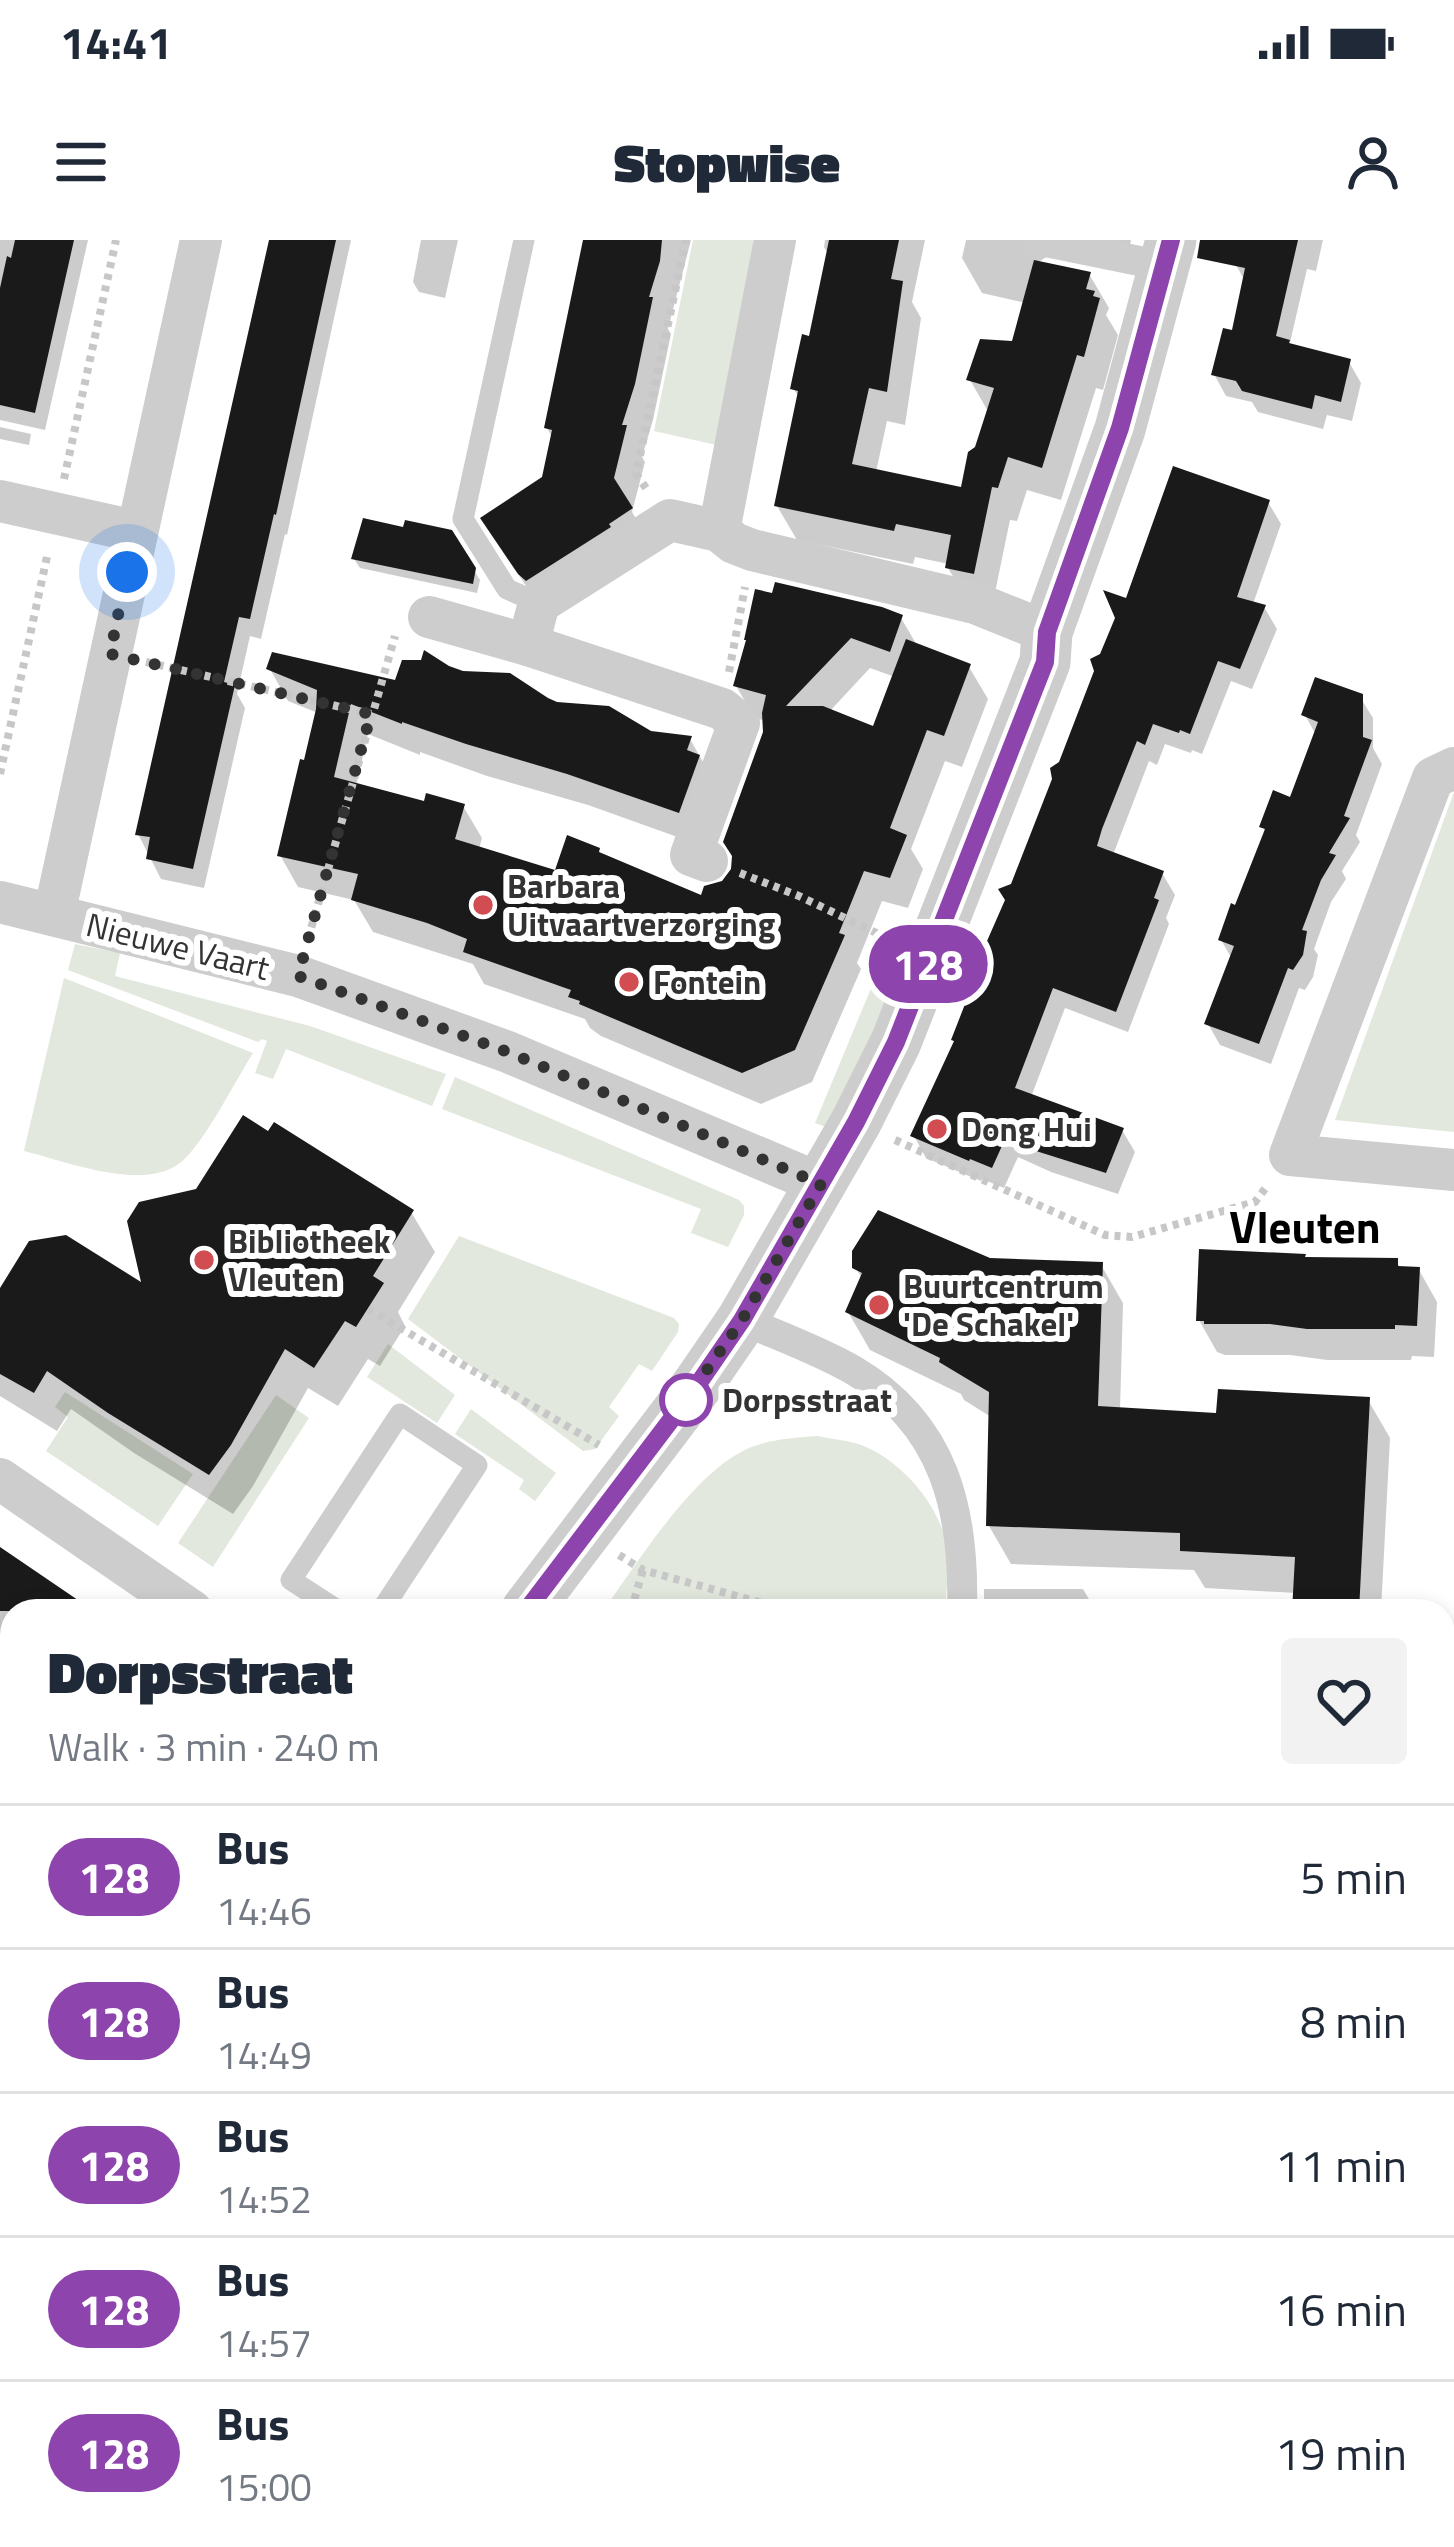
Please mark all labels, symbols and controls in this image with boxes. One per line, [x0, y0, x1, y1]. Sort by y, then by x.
text: 14:41 [60, 8, 172, 76]
text: Stopwise [614, 121, 840, 203]
icon: menu [48, 129, 114, 195]
icon: person [1340, 129, 1406, 195]
your location [97, 542, 157, 602]
place label: Barbara Uitvaartverzorging [507, 861, 776, 949]
marker: Barbara Uitvaartverzorging [470, 892, 496, 918]
street label: Nieuwe Vaart [81, 899, 275, 993]
line badge: 128 [859, 925, 997, 1003]
text: 128 [893, 932, 963, 996]
place label: Fontein [653, 957, 761, 1007]
marker: Fontein [616, 969, 642, 995]
place label: Dong Hui [961, 1104, 1092, 1154]
marker: Dong Hui [924, 1116, 950, 1142]
district label: Vleuten [1229, 1192, 1381, 1260]
place label: Bibliotheek Vleuten [228, 1216, 390, 1304]
marker: Bibliotheek Vleuten [191, 1247, 217, 1273]
place label: Buurtcentrum 'De Schakel' [903, 1261, 1104, 1349]
marker: Buurtcentrum 'De Schakel' [866, 1292, 892, 1318]
marker: Dorpsstraat [661, 1375, 711, 1425]
place label: Dorpsstraat [722, 1375, 892, 1425]
text: Dorpsstraat [48, 1628, 353, 1715]
button: heart [1281, 1638, 1407, 1764]
text: Walk · 3 min · 240 m [48, 1717, 380, 1776]
text: Bus [216, 1813, 290, 1881]
text: 5 min [1300, 1843, 1407, 1911]
text: 128 [79, 1845, 149, 1909]
text: 14:46 [216, 1881, 312, 1940]
text: Bus [216, 1957, 290, 2025]
text: 8 min [1300, 1987, 1407, 2055]
text: 128 [79, 1989, 149, 2053]
text: 14:49 [216, 2025, 312, 2084]
text: Bus [216, 2101, 290, 2169]
text: 11 min [1275, 2131, 1407, 2199]
text: 128 [79, 2133, 149, 2197]
text: 14:52 [216, 2169, 312, 2228]
text: Bus [216, 2245, 290, 2313]
text: 16 min [1275, 2275, 1407, 2343]
text: 128 [79, 2277, 149, 2341]
text: 14:57 [216, 2313, 312, 2372]
text: Bus [216, 2389, 290, 2457]
text: 19 min [1275, 2419, 1407, 2487]
text: 128 [79, 2421, 149, 2485]
text: 15:00 [216, 2457, 312, 2516]

